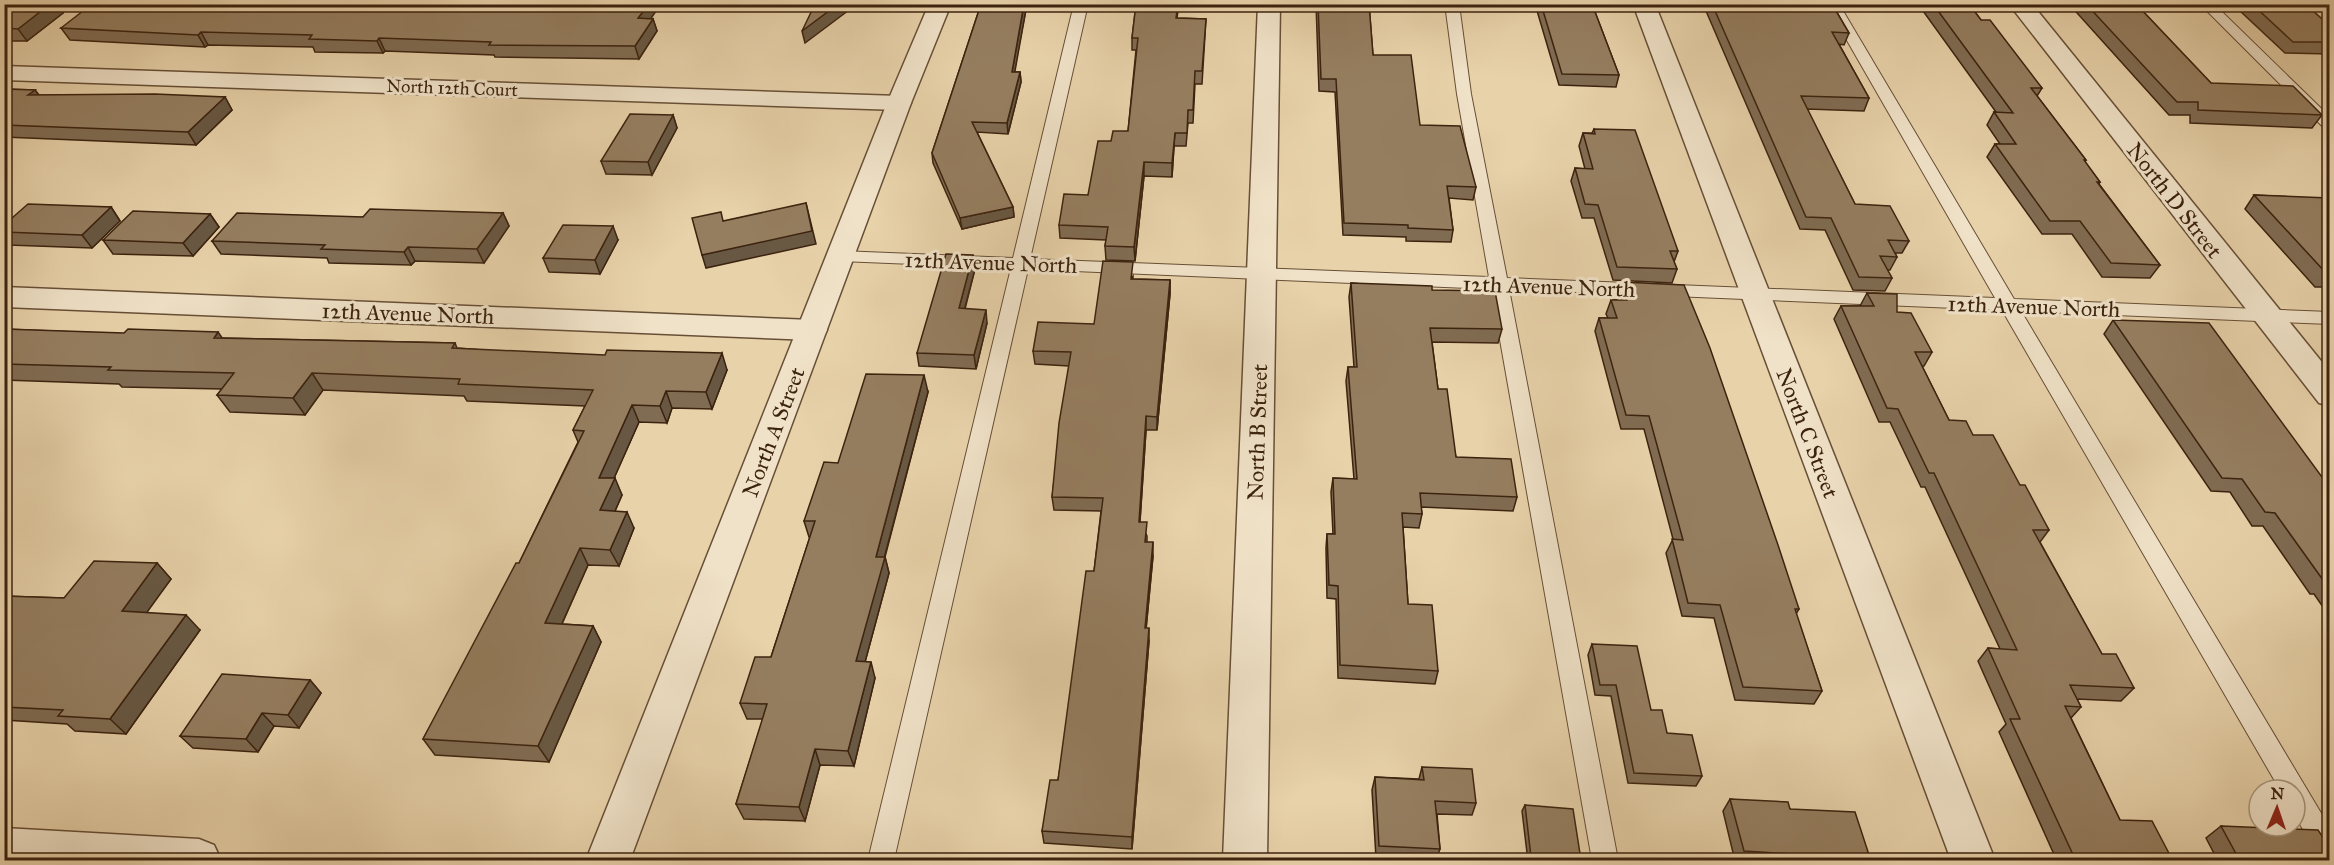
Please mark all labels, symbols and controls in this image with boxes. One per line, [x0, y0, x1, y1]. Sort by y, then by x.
street label: North 12th Court [386, 75, 519, 101]
street label: North D Street [2121, 137, 2228, 264]
street label: 12th Avenue North [904, 246, 1078, 279]
street label: 12th Avenue North [1462, 270, 1636, 303]
street label: 12th Avenue North [1947, 290, 2121, 323]
street label: 12th Avenue North [321, 297, 495, 330]
street label: North A Street [736, 363, 811, 501]
street label: North B Street [1242, 363, 1273, 501]
street label: North C Street [1770, 364, 1845, 502]
north arrow [2247, 778, 2307, 838]
text: N [2270, 784, 2285, 803]

